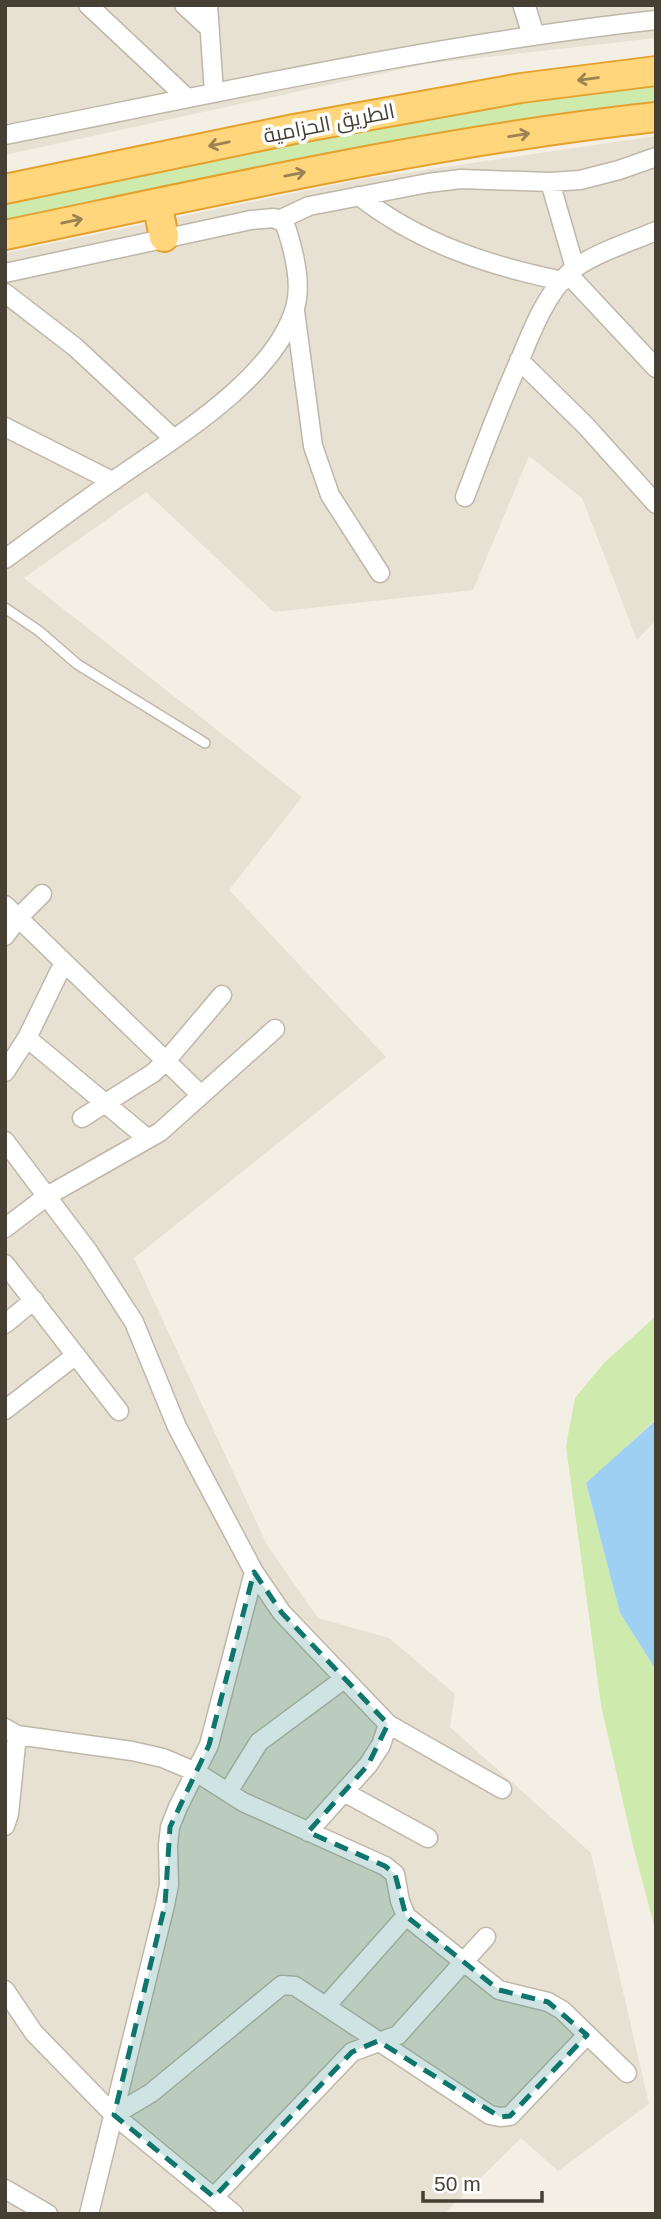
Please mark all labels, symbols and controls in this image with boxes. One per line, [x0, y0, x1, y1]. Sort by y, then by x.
one-way arrow [577, 73, 600, 86]
street label: الطريق الحزامية [261, 99, 397, 149]
one-way arrow [507, 128, 530, 141]
one-way arrow [208, 138, 231, 152]
one-way arrow [283, 167, 306, 180]
one-way arrow [60, 214, 83, 228]
scale bar [423, 2160, 542, 2204]
text: 50 m [434, 2172, 481, 2195]

